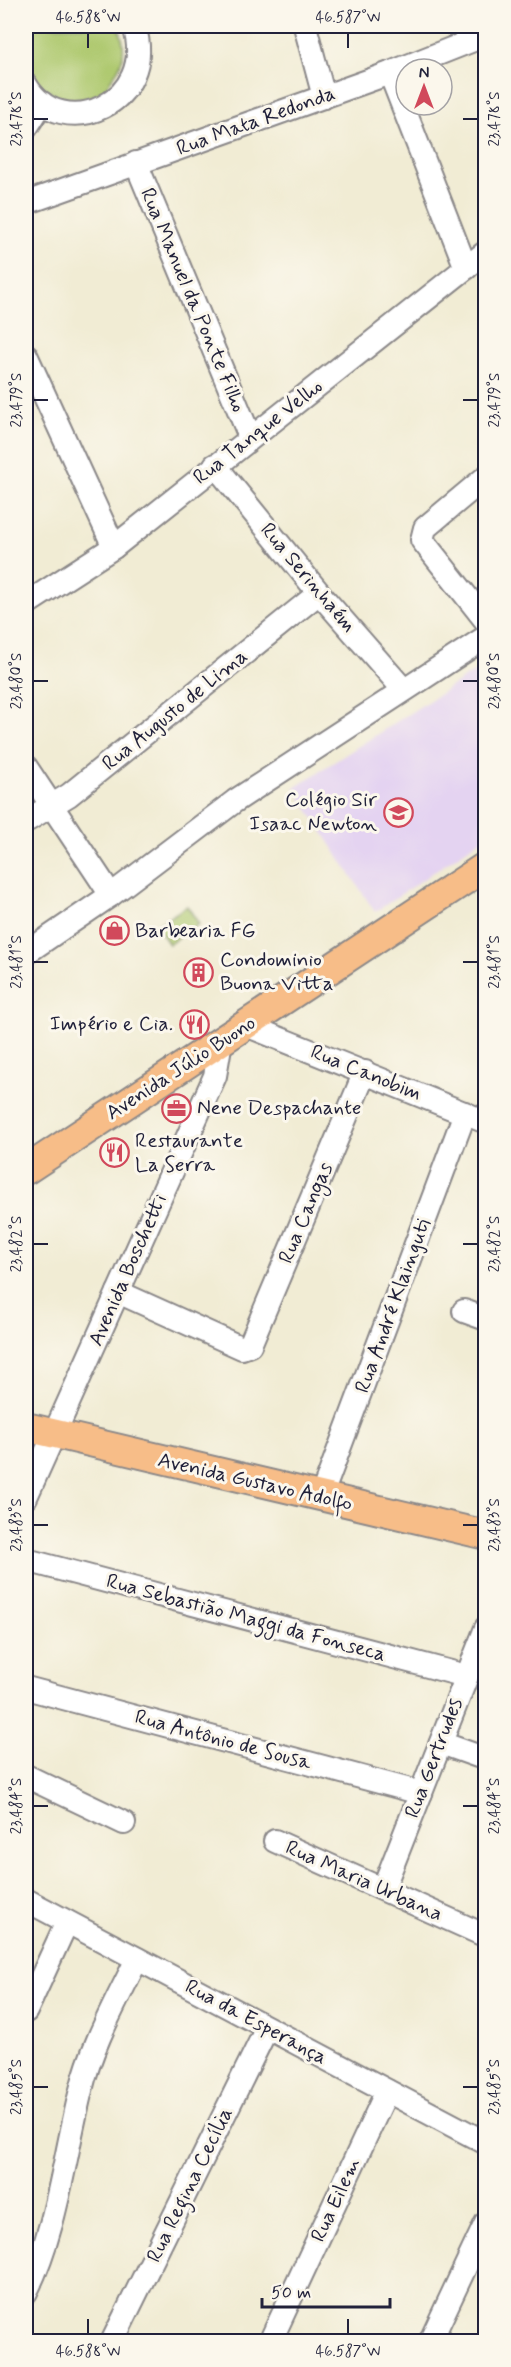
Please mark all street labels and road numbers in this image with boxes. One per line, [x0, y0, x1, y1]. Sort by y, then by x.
street label: Rua Mata Redonda [173, 79, 339, 163]
street label: Rua Manuel da Ponte Filho [133, 184, 253, 416]
street label: Rua Tanque Velho [187, 373, 329, 491]
street label: Rua Serinhaém [254, 517, 362, 639]
street label: Rua Augusto de Lima [96, 643, 254, 777]
street label: Avenida Júlio Buono [101, 1009, 261, 1127]
street label: Rua Canobim [306, 1038, 426, 1108]
street label: Rua Cangas [272, 1158, 341, 1268]
street label: Avenida Boschetti [82, 1189, 174, 1351]
street label: Rua André Klainguti [348, 1215, 438, 1397]
street label: Avenida Gustavo Adolfo [154, 1446, 355, 1520]
street label: Rua Sebastião Maggi da Fonseca [103, 1567, 389, 1671]
street label: Rua Gertrudes [398, 1694, 470, 1822]
street label: Rua Antônio de Sousa [132, 1703, 315, 1777]
street label: Rua Maria Urbana [281, 1834, 447, 1928]
street label: Rua da Esperança [180, 1973, 332, 2071]
street label: Rua Regina Cecília [140, 2103, 242, 2268]
street label: Rua Eilem [304, 2153, 368, 2247]

